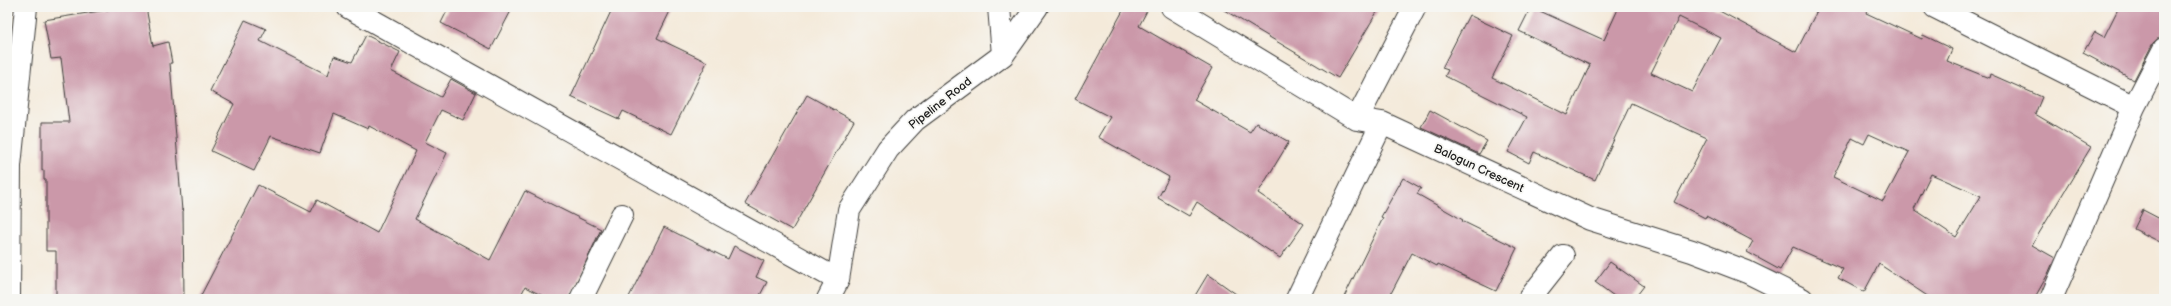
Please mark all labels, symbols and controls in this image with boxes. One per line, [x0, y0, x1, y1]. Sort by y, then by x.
street label: Pipeline Road [906, 74, 975, 133]
street label: Balogun Crescent [1431, 141, 1527, 196]

